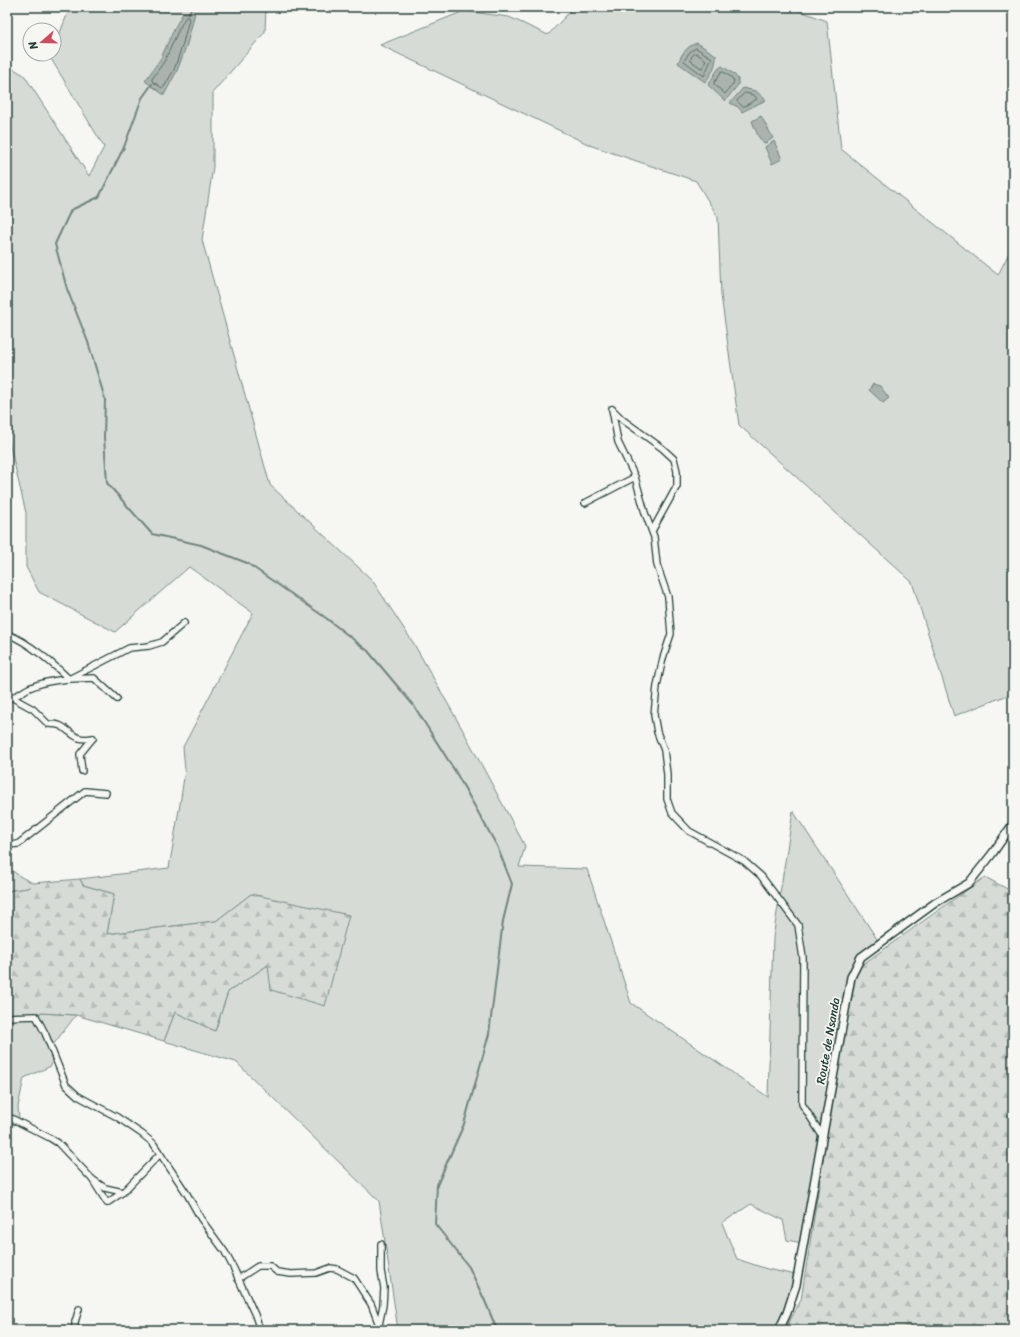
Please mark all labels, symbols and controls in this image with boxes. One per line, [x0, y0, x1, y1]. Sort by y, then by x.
north arrow [22, 22, 62, 62]
text: N [23, 38, 44, 53]
street label: Route de Nsanda [810, 996, 846, 1086]

